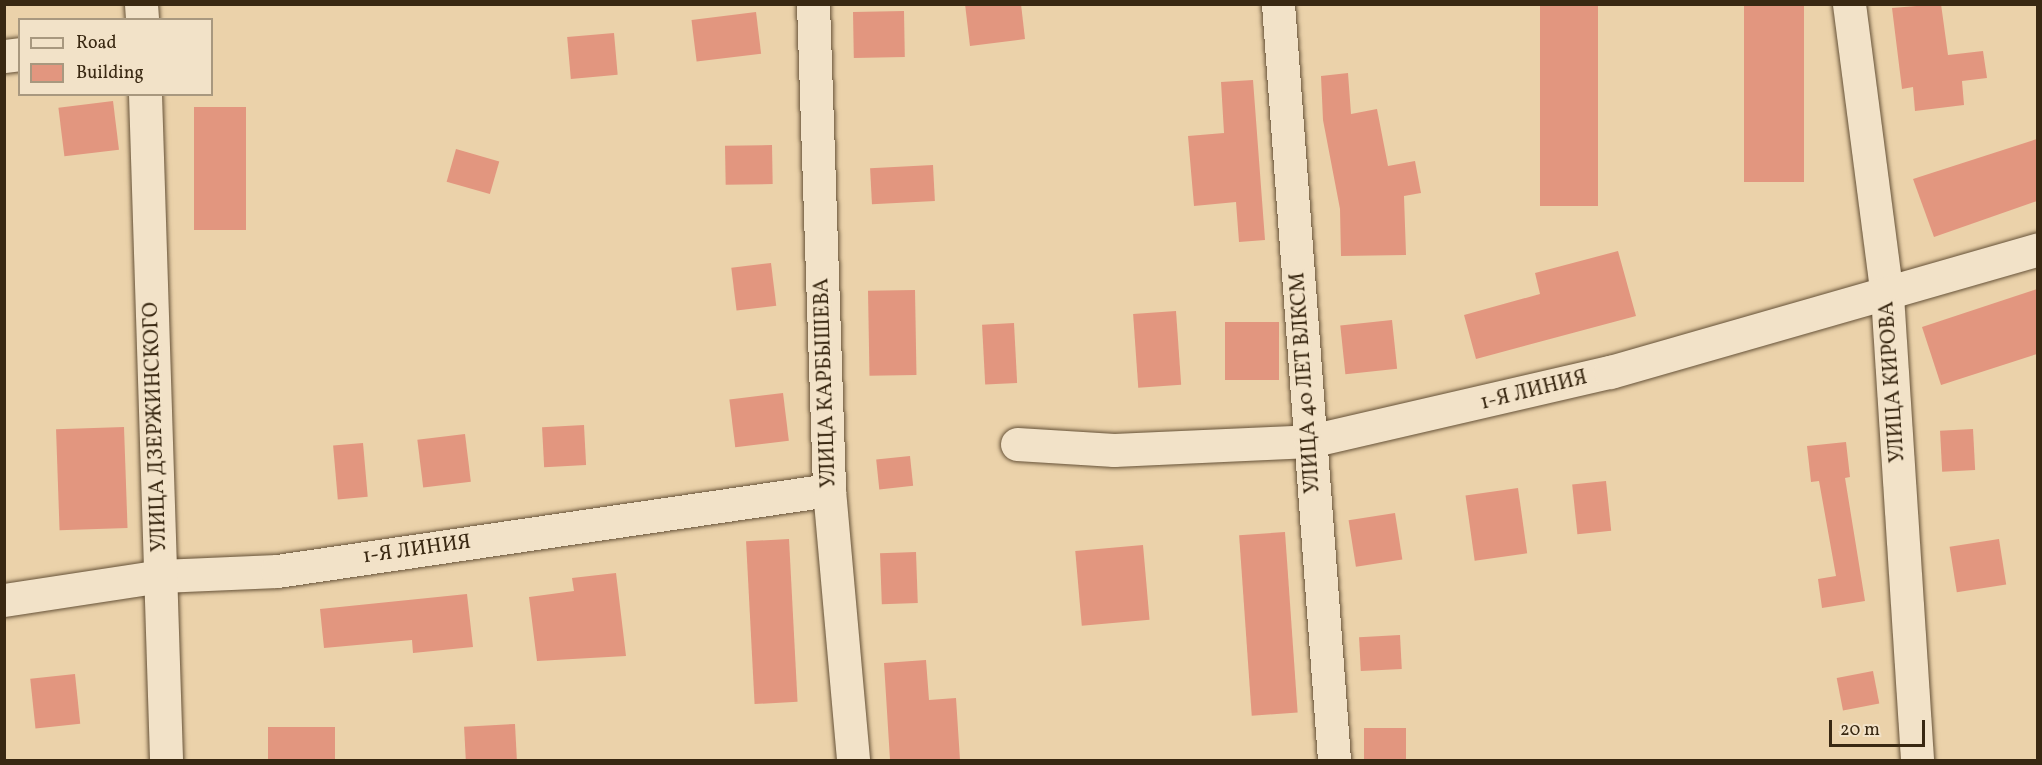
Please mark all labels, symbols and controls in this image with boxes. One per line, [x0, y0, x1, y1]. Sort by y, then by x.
legend [18, 18, 213, 96]
text: Road [76, 31, 117, 56]
text: Building [76, 61, 144, 86]
street label: УЛИЦА 40 ЛЕТ ВЛКСМ [1286, 271, 1326, 495]
street label: УЛИЦА КАРБЫШЕВА [810, 278, 842, 488]
street label: УЛИЦА КИРОВА [1875, 300, 1911, 464]
street label: УЛИЦА ДЗЕРЖИНСКОГО [139, 302, 173, 552]
street label: 1-Я ЛИНИЯ [1478, 366, 1590, 416]
street label: 1-Я ЛИНИЯ [361, 530, 473, 570]
scale bar [1832, 708, 1928, 746]
text: 20 m [1840, 718, 1880, 743]

